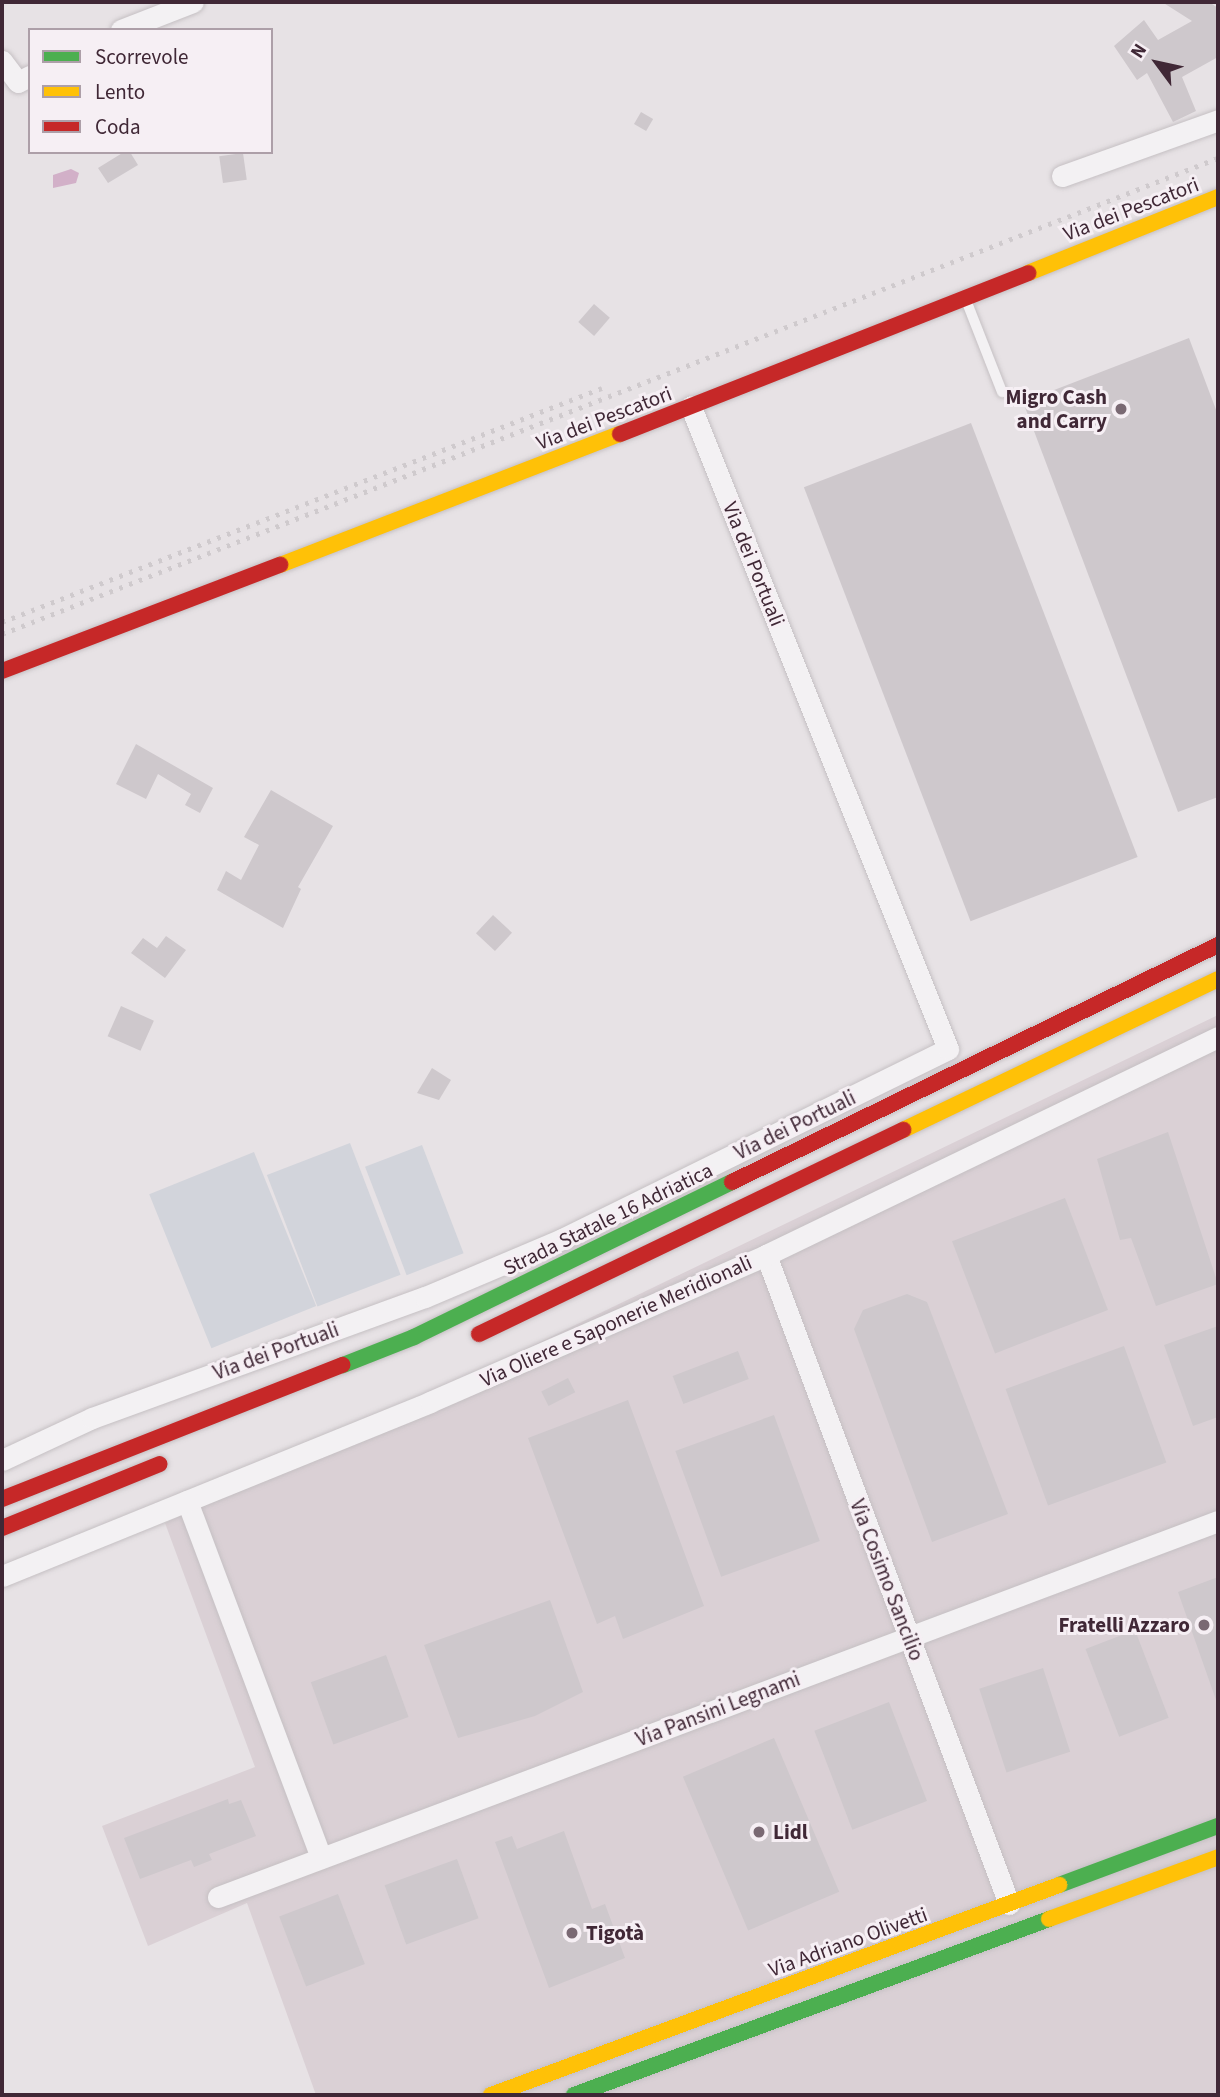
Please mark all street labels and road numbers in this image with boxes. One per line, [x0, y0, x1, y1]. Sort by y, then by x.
street label: Via dei Pescatori [1060, 172, 1202, 246]
street label: Via dei Pescatori [533, 381, 675, 455]
street label: Via dei Portuali [718, 498, 790, 630]
street label: Via dei Portuali [730, 1085, 860, 1165]
street label: Strada Statale 16 Adriatica [499, 1157, 717, 1281]
street label: Via Oliere e Saponerie Meridionali [476, 1250, 756, 1392]
street label: Via dei Portuali [210, 1317, 342, 1385]
street label: Via Cosimo Sancilio [845, 1496, 929, 1664]
street label: Via Pansini Legnami [632, 1666, 804, 1752]
street label: Via Adriano Olivetti [765, 1902, 931, 1982]

